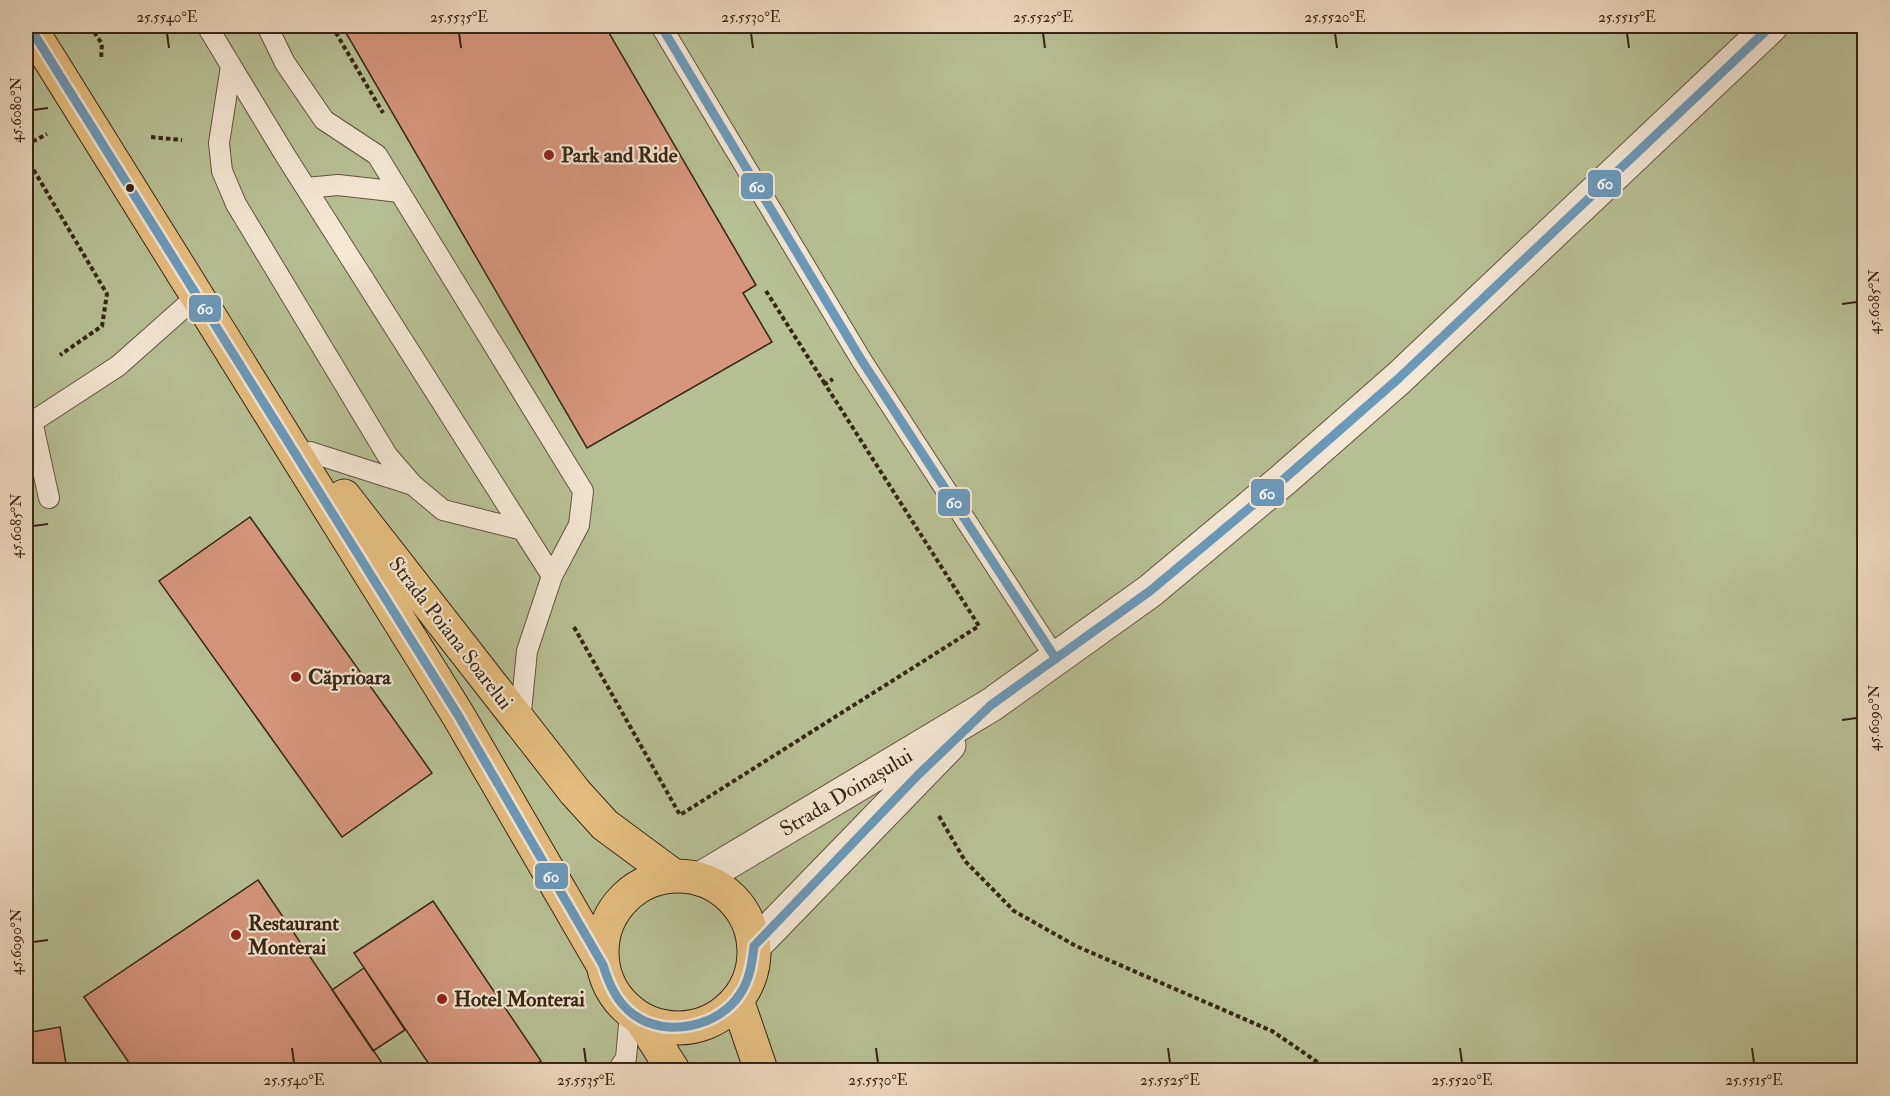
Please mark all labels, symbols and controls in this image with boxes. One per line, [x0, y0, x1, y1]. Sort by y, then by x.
text: 25.5540°E [136, 8, 198, 27]
text: 25.5535°E [430, 8, 488, 27]
text: 25.5530°E [721, 8, 781, 27]
text: 25.5525°E [1013, 8, 1073, 27]
text: 25.5520°E [1304, 8, 1366, 27]
text: 25.5515°E [1598, 8, 1656, 27]
text: 45.6080°N [7, 76, 26, 143]
place label: Park and Ride [561, 142, 678, 169]
marker: Park and Ride [542, 148, 556, 162]
line badge: 60 [1587, 169, 1622, 198]
line badge: 60 [740, 172, 774, 200]
text: 60 [1597, 174, 1613, 194]
text: 60 [749, 177, 765, 197]
unlabelled marker [124, 182, 136, 194]
text: 45.6085°N [1865, 269, 1884, 334]
line badge: 60 [188, 294, 222, 323]
text: 60 [197, 299, 213, 319]
line badge: 60 [1250, 478, 1285, 507]
text: 60 [1259, 484, 1275, 504]
line badge: 60 [937, 488, 971, 517]
text: 45.6085°N [7, 493, 26, 558]
text: 60 [946, 493, 962, 513]
street label: Strada Poiana Soarelui [382, 551, 519, 716]
place label: Căprioara [308, 664, 392, 691]
marker: Căprioara [289, 670, 303, 684]
text: 45.6090°N [1865, 684, 1884, 751]
street label: Strada Doinașului [775, 742, 918, 843]
line badge: 60 [534, 862, 569, 890]
text: 60 [543, 867, 559, 887]
text: 45.6090°N [7, 908, 26, 975]
place label: Restaurant Monterai [247, 910, 339, 961]
marker: Restaurant Monterai [229, 928, 243, 942]
place label: Hotel Monterai [454, 986, 585, 1013]
marker: Hotel Monterai [435, 992, 449, 1006]
text: 25.5540°E [263, 1071, 325, 1090]
text: 25.5535°E [557, 1071, 615, 1090]
text: 25.5530°E [848, 1071, 908, 1090]
text: 25.5525°E [1140, 1071, 1200, 1090]
text: 25.5520°E [1431, 1071, 1493, 1090]
text: 25.5515°E [1725, 1071, 1783, 1090]

